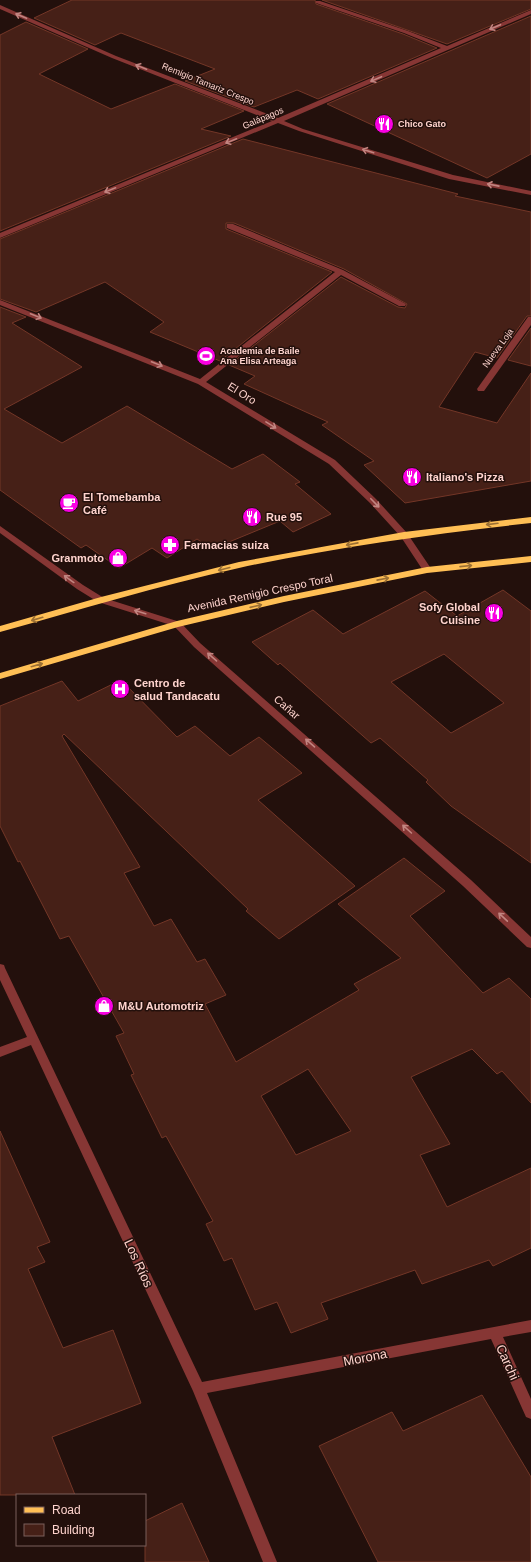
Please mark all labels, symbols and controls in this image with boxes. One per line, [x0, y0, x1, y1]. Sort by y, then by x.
one-way arrow [16, 12, 28, 19]
one-way arrow [490, 24, 502, 31]
street label: Remigio Tamariz Crespo [161, 61, 255, 107]
one-way arrow [135, 63, 147, 71]
one-way arrow [370, 76, 382, 83]
street label: Galápagos [241, 105, 285, 131]
restaurant icon: Chico Gato [373, 113, 395, 135]
place label: Chico Gato [398, 119, 447, 129]
one-way arrow [225, 138, 237, 145]
one-way arrow [361, 147, 374, 154]
one-way arrow [487, 181, 500, 189]
one-way arrow [105, 187, 117, 195]
one-way arrow [30, 313, 42, 321]
street label: Nueva Loja [481, 327, 515, 369]
sports icon: Academia de Baile Ana Elisa Arteaga [195, 345, 217, 367]
place label: Academia de Baile Ana Elisa Arteaga [220, 346, 300, 366]
one-way arrow [150, 361, 162, 369]
street label: El Oro [226, 380, 258, 406]
one-way arrow [265, 421, 276, 429]
restaurant icon: Italiano's Pizza [401, 466, 423, 488]
place label: Italiano's Pizza [426, 471, 505, 483]
place label: El Tomebamba Café [83, 491, 161, 516]
cafe icon: El Tomebamba Café [58, 492, 80, 514]
one-way arrow [370, 498, 379, 508]
restaurant icon: Rue 95 [241, 506, 263, 528]
place label: Rue 95 [266, 511, 302, 523]
one-way arrow [486, 520, 499, 528]
pharmacy icon: Farmacias suiza [159, 534, 181, 556]
place label: Farmacias suiza [184, 539, 270, 551]
one-way arrow [346, 541, 359, 549]
shop icon: Granmoto [107, 547, 129, 569]
place label: Granmoto [51, 552, 104, 564]
one-way arrow [459, 562, 472, 570]
one-way arrow [218, 566, 231, 573]
street label: Avenida Remigio Crespo Toral [186, 572, 334, 614]
one-way arrow [63, 575, 74, 583]
one-way arrow [376, 575, 389, 583]
one-way arrow [249, 601, 262, 609]
place label: Sofy Global Cuisine [419, 601, 480, 626]
restaurant icon: Sofy Global Cuisine [483, 602, 505, 624]
one-way arrow [133, 608, 146, 615]
one-way arrow [31, 616, 44, 623]
one-way arrow [206, 653, 217, 662]
one-way arrow [31, 661, 44, 668]
place label: Centro de salud Tandacatu [134, 677, 220, 702]
hospital icon: Centro de salud Tandacatu [109, 678, 131, 700]
street label: Cañar [272, 693, 302, 722]
one-way arrow [304, 738, 315, 747]
one-way arrow [402, 825, 412, 834]
one-way arrow [498, 912, 508, 922]
shop icon: M&U Automotriz [93, 995, 115, 1017]
place label: M&U Automotriz [118, 1000, 204, 1012]
street label: Los Ríos [121, 1237, 156, 1290]
street label: Carchi [493, 1342, 522, 1383]
street label: Morona [342, 1346, 389, 1369]
legend [16, 1494, 146, 1546]
text: Road [52, 1503, 81, 1517]
text: Building [52, 1523, 95, 1537]

